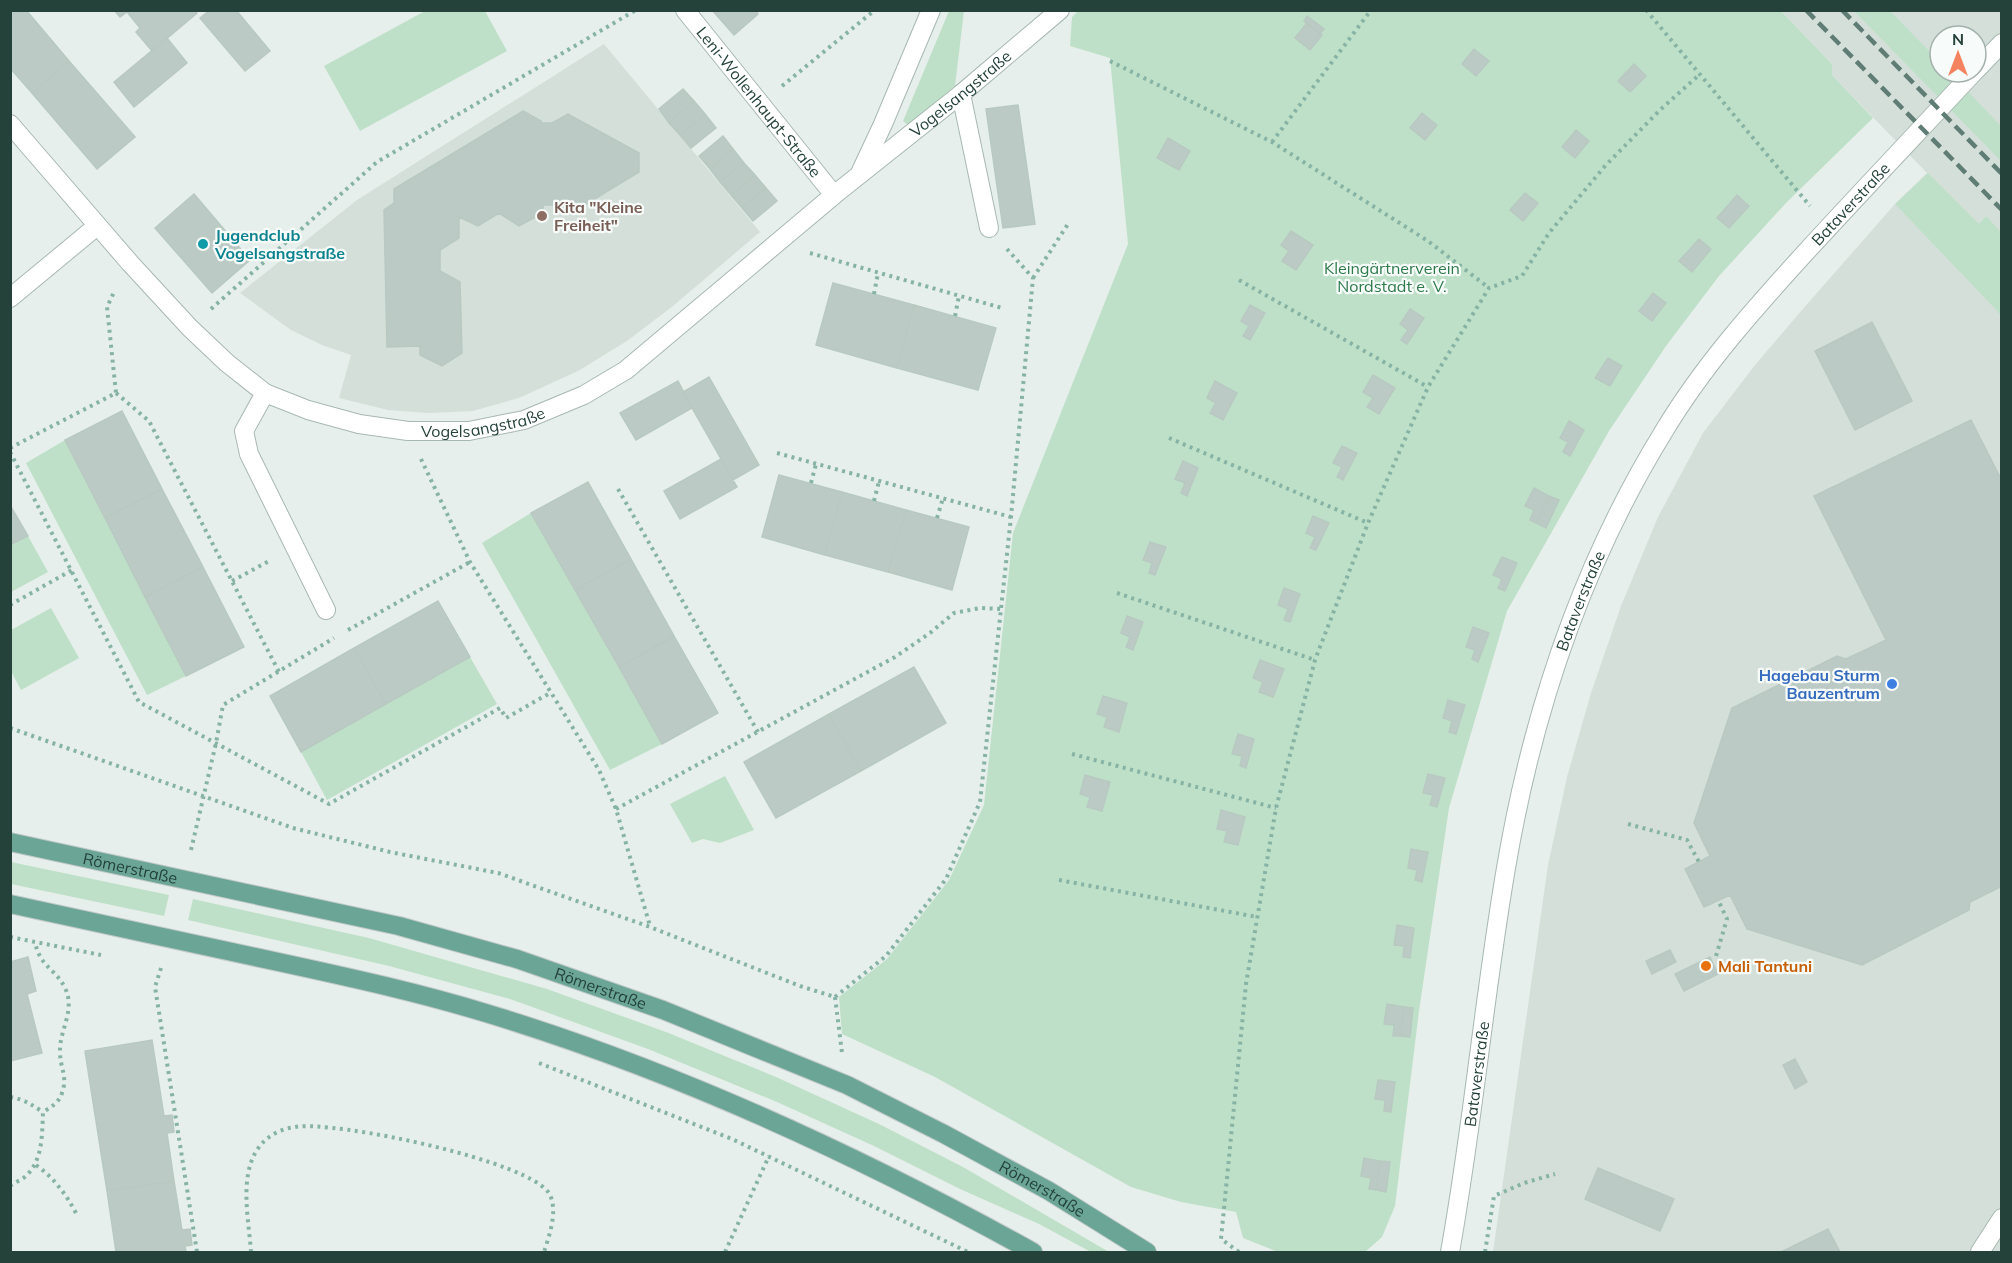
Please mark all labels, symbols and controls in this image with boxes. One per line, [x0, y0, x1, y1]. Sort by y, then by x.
street label: Leni-Wollenhaupt-Straße [692, 22, 826, 181]
north arrow [1928, 24, 1988, 84]
text: N [1952, 29, 1964, 49]
street label: Vogelsangstraße [905, 46, 1015, 141]
street label: Bataverstraße [1807, 158, 1894, 250]
place label: Kita "Kleine Freiheit" [554, 197, 643, 235]
marker: Kita "Kleine Freiheit" [535, 209, 549, 223]
place label: Jugendclub Vogelsangstraße [214, 225, 345, 263]
marker: Jugendclub Vogelsangstraße [196, 237, 210, 251]
park label: Kleingärtnerverein Nordstadt e. V. [1324, 258, 1460, 296]
street label: Vogelsangstraße [421, 402, 548, 441]
street label: Bataverstraße [1552, 548, 1609, 654]
place label: Hagebau Sturm Bauzentrum [1759, 665, 1880, 703]
marker: Hagebau Sturm Bauzentrum [1885, 677, 1899, 691]
street label: Römerstraße [81, 848, 179, 888]
place label: Mali Tantuni [1718, 956, 1812, 976]
marker: Mali Tantuni [1699, 959, 1713, 973]
street label: Römerstraße [552, 963, 649, 1013]
street label: Bataverstraße [1460, 1020, 1493, 1128]
street label: Römerstraße [996, 1156, 1089, 1221]

